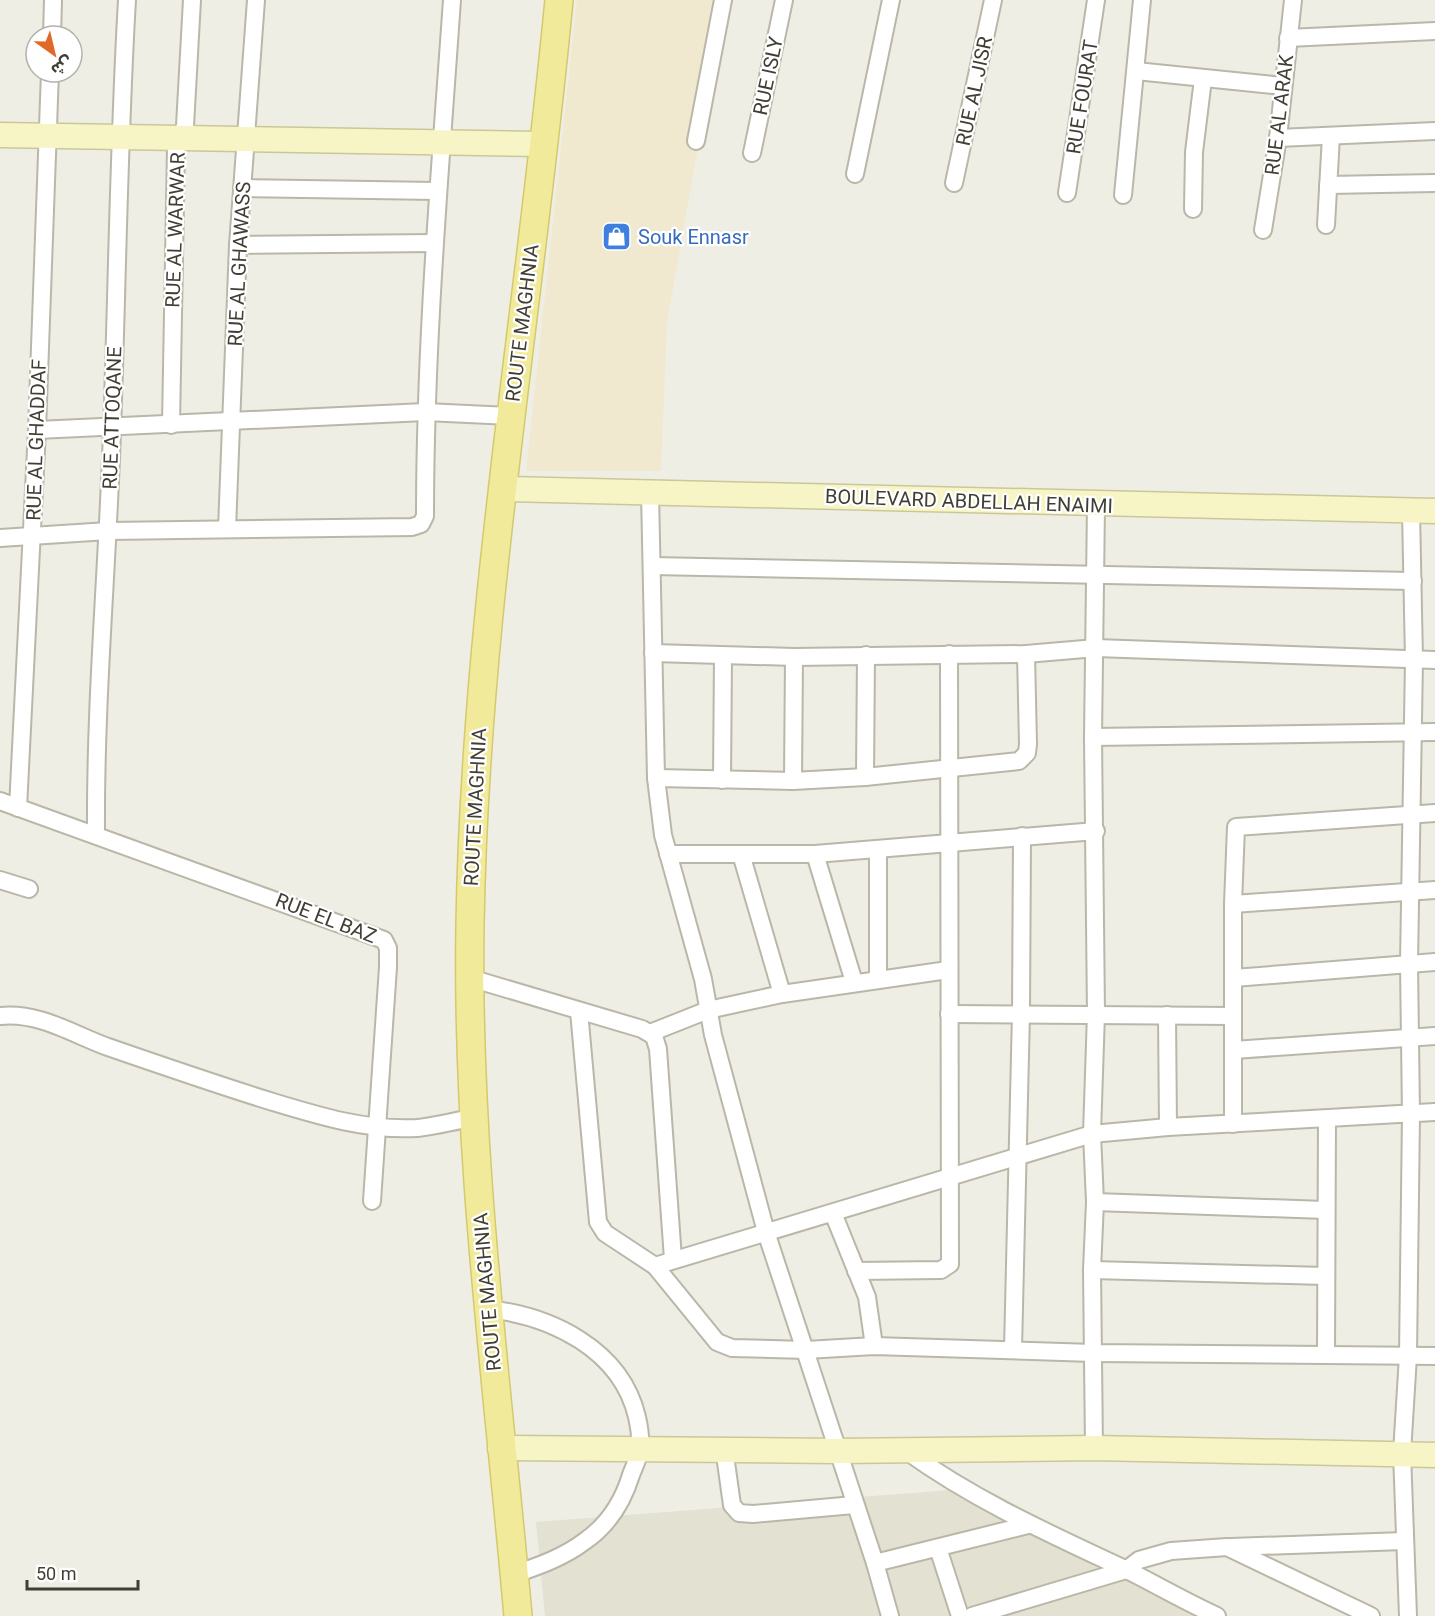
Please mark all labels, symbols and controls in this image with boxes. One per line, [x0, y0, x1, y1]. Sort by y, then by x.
north arrow [24, 24, 84, 84]
street label: RUE AL JISR [951, 34, 997, 148]
street label: RUE ISLY [748, 35, 788, 117]
street label: RUE FOURAT [1061, 38, 1103, 156]
text: ش [48, 52, 77, 80]
street label: RUE AL ARAK [1260, 53, 1298, 177]
street label: RUE AL WARWAR [160, 152, 190, 308]
street label: RUE AL GHAWASS [223, 181, 255, 347]
shop icon: Souk Ennasr [601, 221, 633, 253]
place label: Souk Ennasr [638, 225, 749, 249]
street label: ROUTE MAGHNIA [500, 243, 544, 403]
street label: RUE ATTOQANE [98, 346, 126, 490]
street label: RUE AL GHADDAF [21, 359, 51, 521]
street label: BOULEVARD ABDELLAH ENAIMI [825, 484, 1113, 518]
street label: ROUTE MAGHNIA [459, 727, 491, 887]
street label: RUE EL BAZ [272, 888, 380, 948]
street label: ROUTE MAGHNIA [468, 1212, 506, 1372]
scale bar [27, 1553, 138, 1591]
text: 50 m [36, 1563, 76, 1584]

